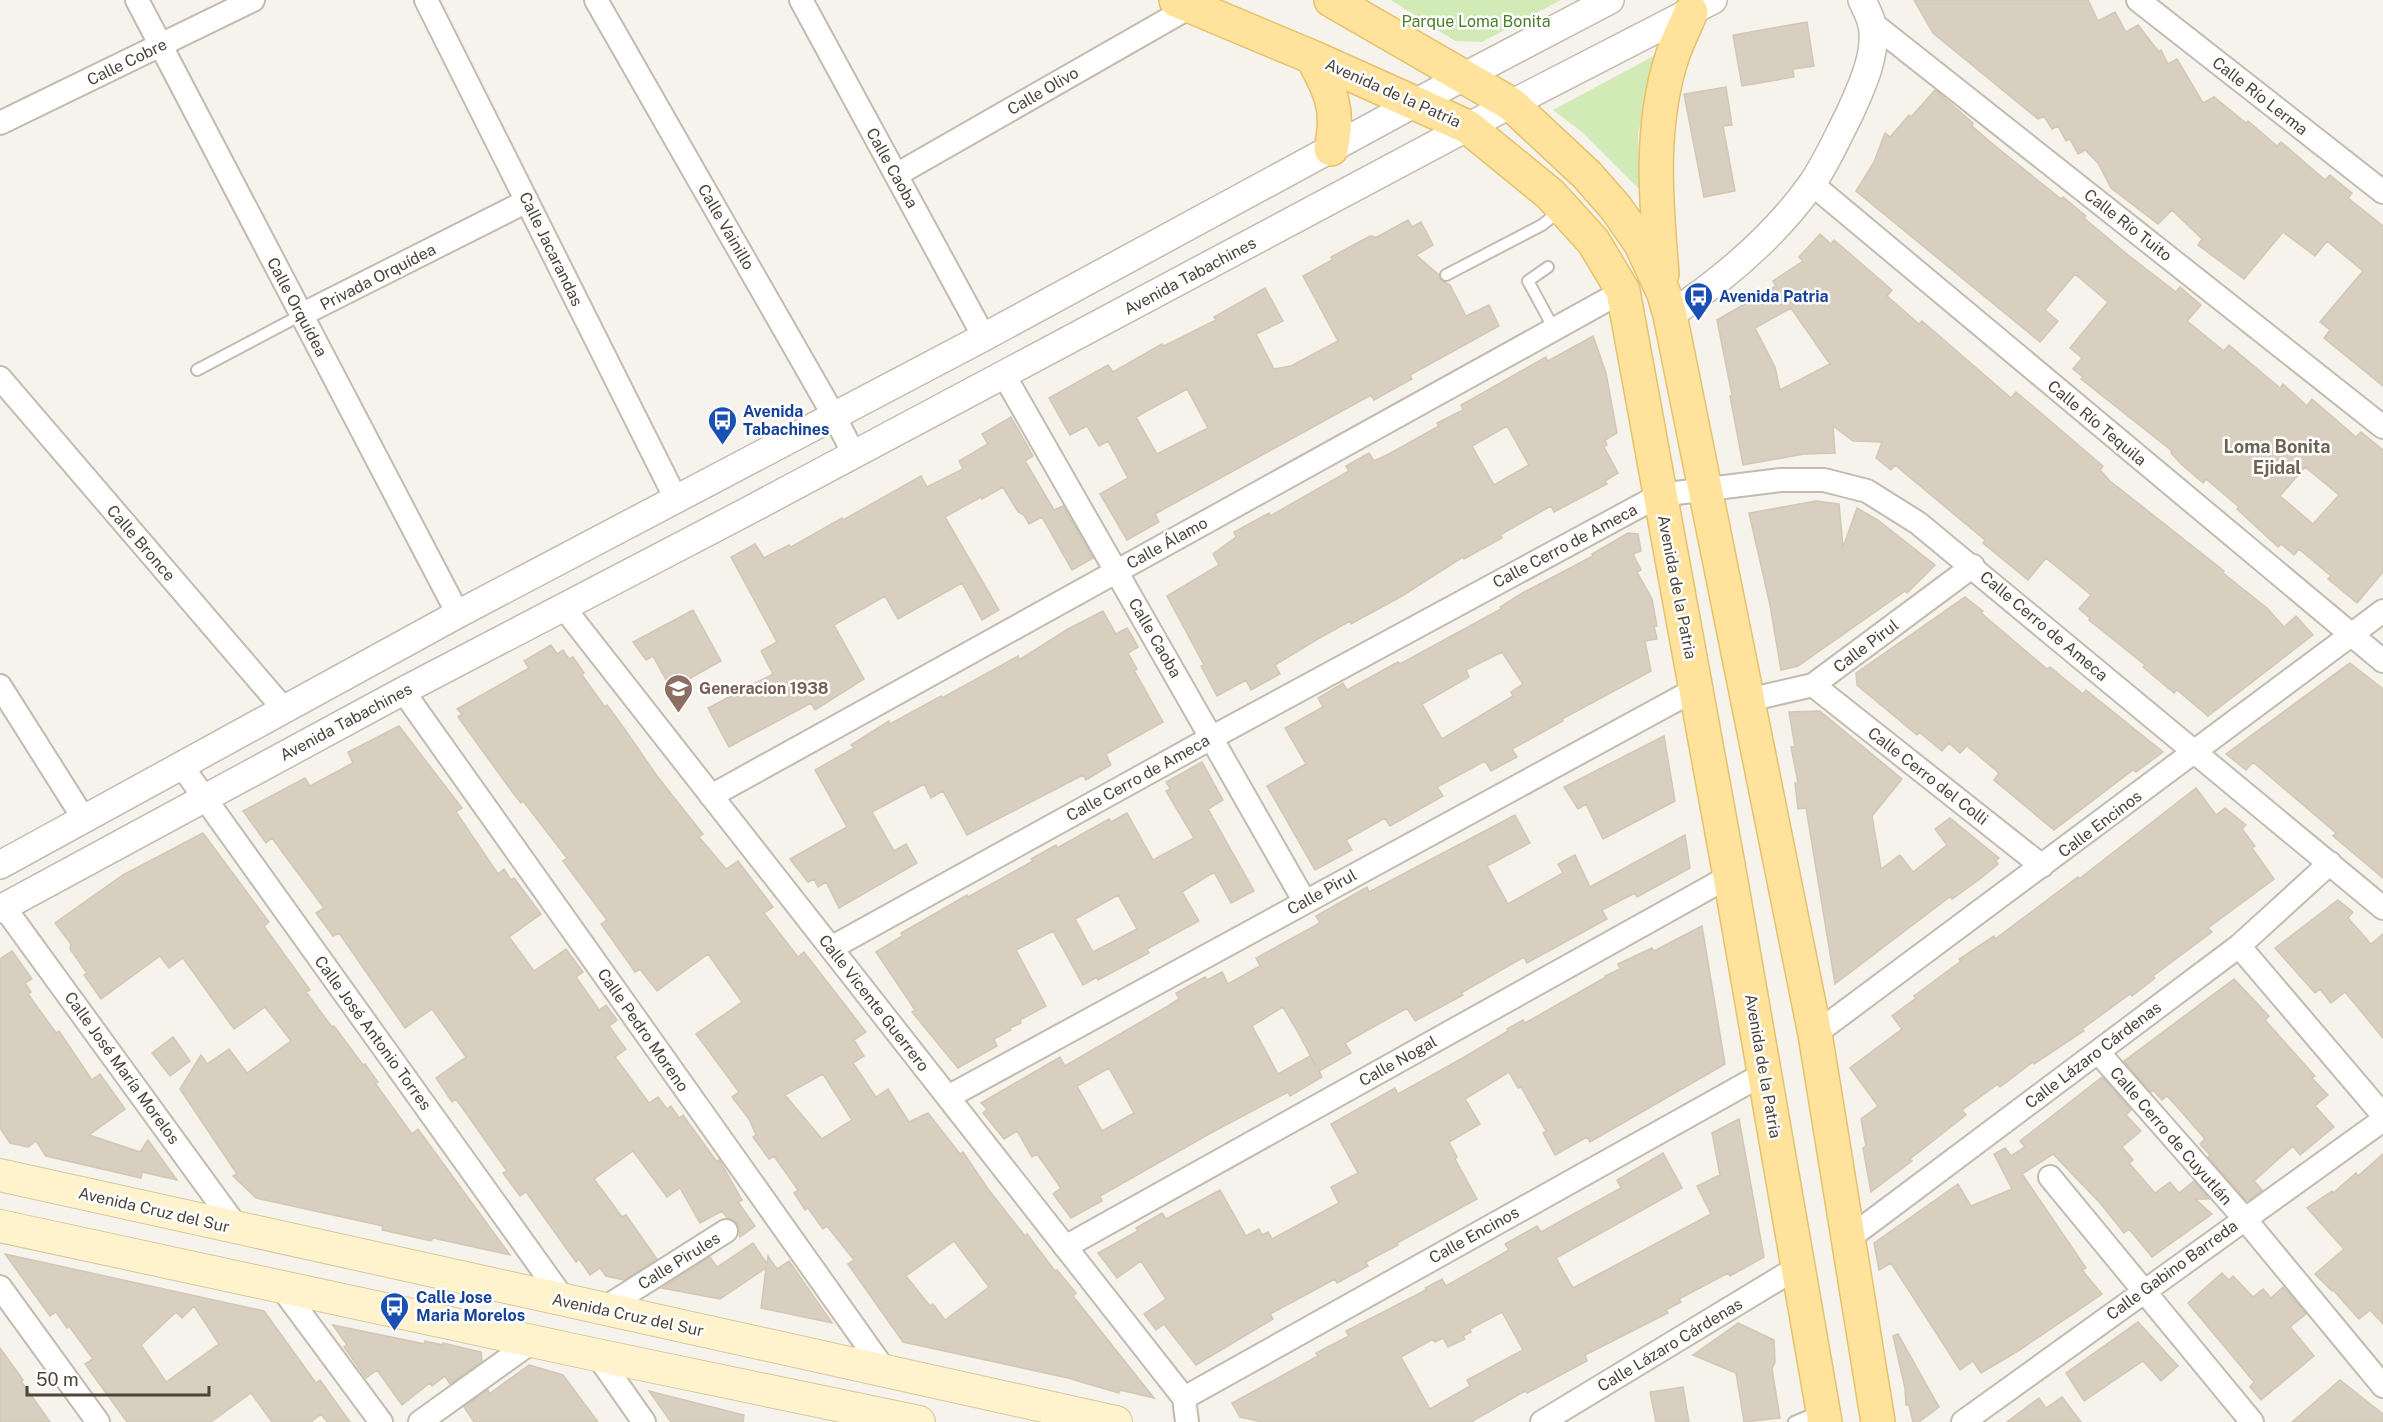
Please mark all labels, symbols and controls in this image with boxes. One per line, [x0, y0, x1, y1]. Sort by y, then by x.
park label: Parque Loma Bonita [1401, 12, 1551, 31]
street label: Calle Cobre [84, 35, 170, 89]
street label: Calle Río Lerma [2208, 53, 2312, 139]
street label: Avenida de la Patria [1322, 55, 1464, 131]
street label: Calle Olivo [1004, 63, 1082, 119]
street label: Calle Caoba [862, 125, 922, 211]
street label: Calle Vainillo [694, 181, 758, 273]
street label: Calle Río Tuito [2080, 185, 2176, 265]
street label: Calle Jacarandas [515, 189, 587, 309]
street label: Avenida Tabachines [1121, 233, 1259, 319]
street label: Privada Orquídea [317, 240, 439, 314]
street label: Calle Orquídea [263, 254, 331, 360]
bus stop icon: Avenida Patria [1682, 280, 1714, 322]
place label: Avenida Patria [1719, 287, 1829, 306]
street label: Calle Río Tequila [2044, 376, 2150, 470]
place label: Avenida Tabachines [743, 402, 829, 439]
bus stop icon: Avenida Tabachines [706, 404, 738, 446]
district label: Loma Bonita Ejidal [2224, 436, 2330, 478]
street label: Calle Cerro de Ameca [1490, 500, 1640, 592]
street label: Calle Bronce [103, 501, 179, 585]
street label: Calle Álamo [1123, 512, 1211, 573]
street label: Avenida de la Patria [1654, 513, 1700, 661]
street label: Calle Cerro de Ameca [1976, 567, 2112, 685]
street label: Calle Caoba [1125, 595, 1185, 681]
street label: Calle Pirul [1830, 615, 1902, 677]
school or university icon: Generacion 1938 [662, 672, 694, 714]
street label: Avenida Tabachines [277, 679, 415, 765]
place label: Generacion 1938 [699, 679, 829, 698]
street label: Calle Cerro del Colli [1864, 723, 1992, 829]
street label: Calle Cerro de Ameca [1063, 731, 1213, 825]
street label: Calle Encinos [2055, 786, 2145, 862]
street label: Calle Pirul [1284, 865, 1360, 919]
street label: Calle Vicente Guerrero [815, 931, 933, 1075]
street label: Calle José Antonio Torres [311, 952, 435, 1114]
street label: Calle Pedro Moreno [593, 965, 693, 1095]
street label: Calle José María Morelos [60, 988, 184, 1148]
street label: Avenida de la Patria [1741, 992, 1785, 1140]
street label: Calle Lázaro Cárdenas [2021, 998, 2165, 1112]
street label: Calle Nogal [1356, 1032, 1440, 1090]
street label: Calle Cerro de Cuyutlán [2106, 1063, 2236, 1209]
street label: Avenida Cruz del Sur [77, 1183, 231, 1237]
street label: Calle Encinos [1426, 1203, 1522, 1267]
street label: Calle Gabino Barreda [2103, 1216, 2241, 1324]
street label: Calle Pirules [634, 1228, 724, 1294]
place label: Calle Jose Maria Morelos [416, 1288, 525, 1325]
bus stop icon: Calle Jose Maria Morelos [379, 1290, 411, 1332]
street label: Avenida Cruz del Sur [550, 1290, 706, 1340]
street label: Calle Lázaro Cárdenas [1594, 1294, 1746, 1396]
scale bar [27, 1359, 208, 1397]
text: 50 m [36, 1369, 79, 1390]

